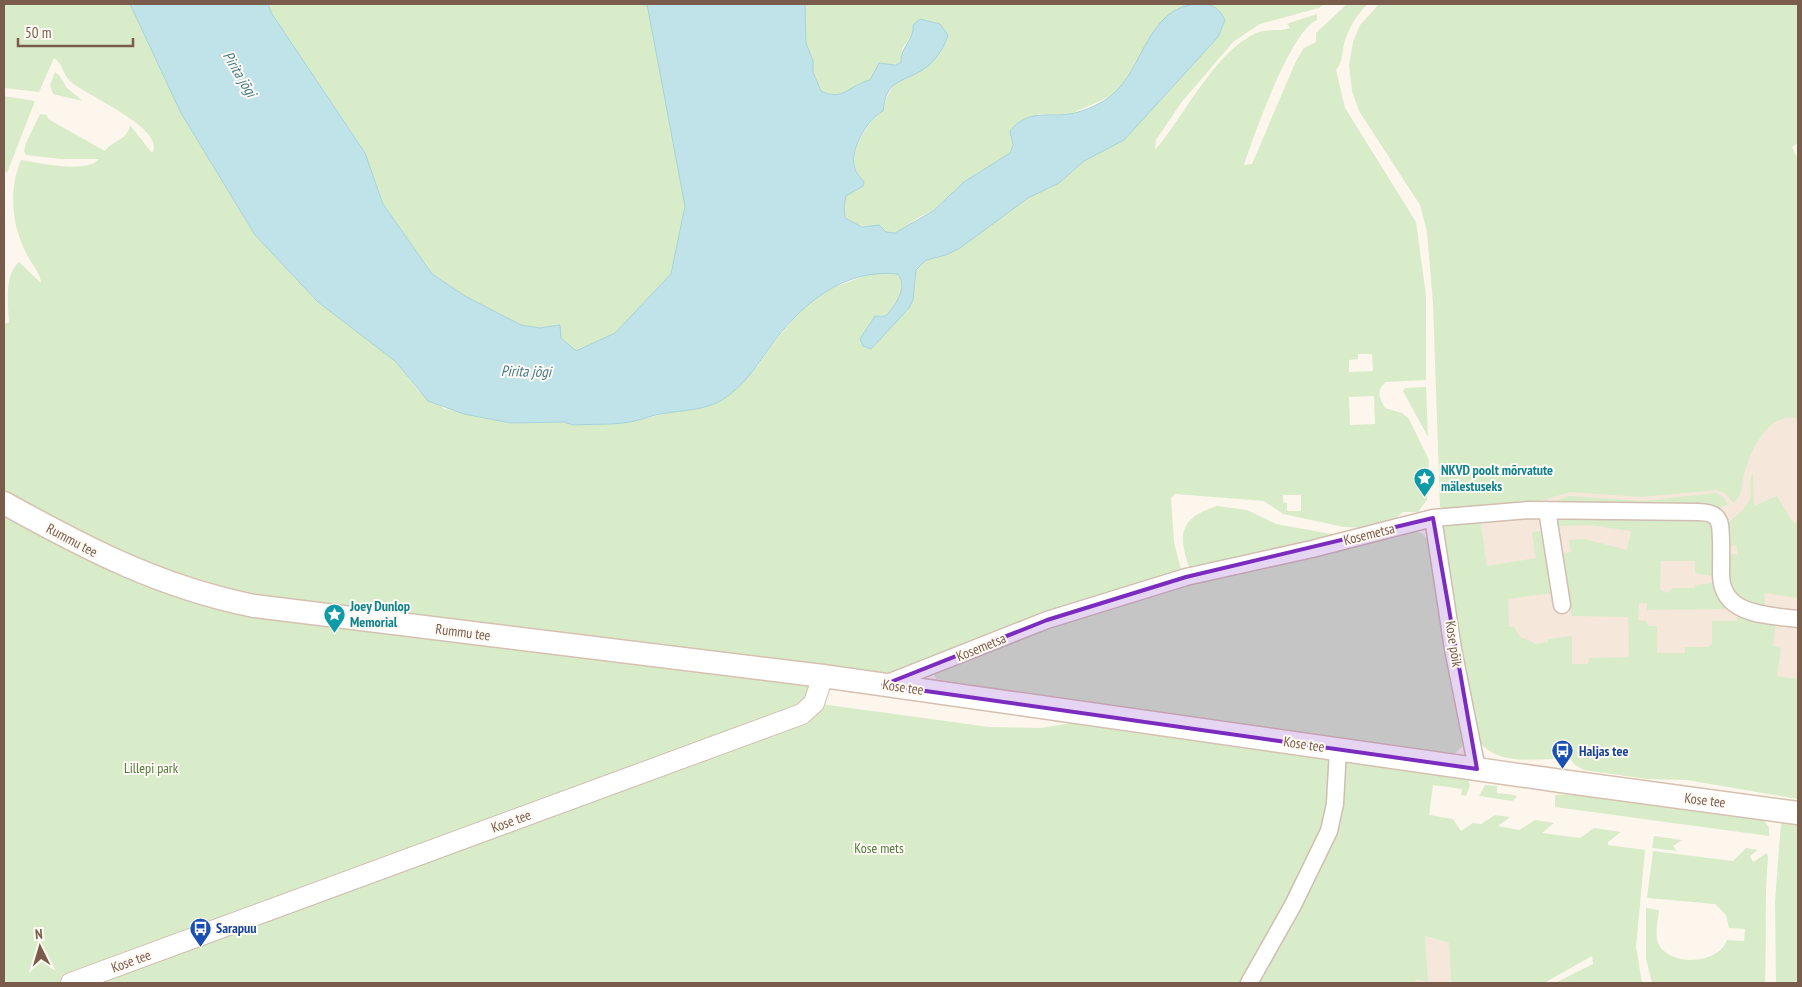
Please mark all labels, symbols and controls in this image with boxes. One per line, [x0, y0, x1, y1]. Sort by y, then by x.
scale bar [18, 15, 132, 47]
text: 50 m [25, 23, 51, 42]
water label: Pirita jõgi [219, 48, 262, 102]
water label: Pirita jõgi [501, 361, 553, 381]
place label: NKVD poolt mõrvatute mälestuseks [1441, 461, 1553, 495]
place icon: NKVD poolt mõrvatute mälestuseks [1413, 466, 1437, 497]
street label: Rummu tee [43, 519, 101, 561]
street label: Kosemetsa [1342, 519, 1396, 549]
place label: Joey Dunlop Memorial [349, 597, 410, 631]
place icon: Joey Dunlop Memorial [322, 602, 346, 633]
street label: Rummu tee [434, 620, 492, 644]
street label: Kose põik [1441, 620, 1467, 669]
street label: Kosemetsa [954, 629, 1008, 665]
street label: Kose tee [881, 675, 925, 699]
street label: Kose tee [1282, 732, 1326, 756]
bus stop icon: Haljas tee [1551, 739, 1575, 770]
place label: Haljas tee [1579, 742, 1628, 760]
park label: Lillepi park [124, 759, 179, 777]
street label: Kose tee [1684, 789, 1727, 811]
street label: Kose tee [489, 805, 534, 836]
park label: Kose mets [854, 839, 904, 857]
bus stop icon: Sarapuu [188, 916, 212, 947]
place label: Sarapuu [216, 919, 257, 937]
north arrow [15, 922, 65, 972]
text: N [34, 925, 43, 943]
street label: Kose tee [109, 945, 154, 976]

